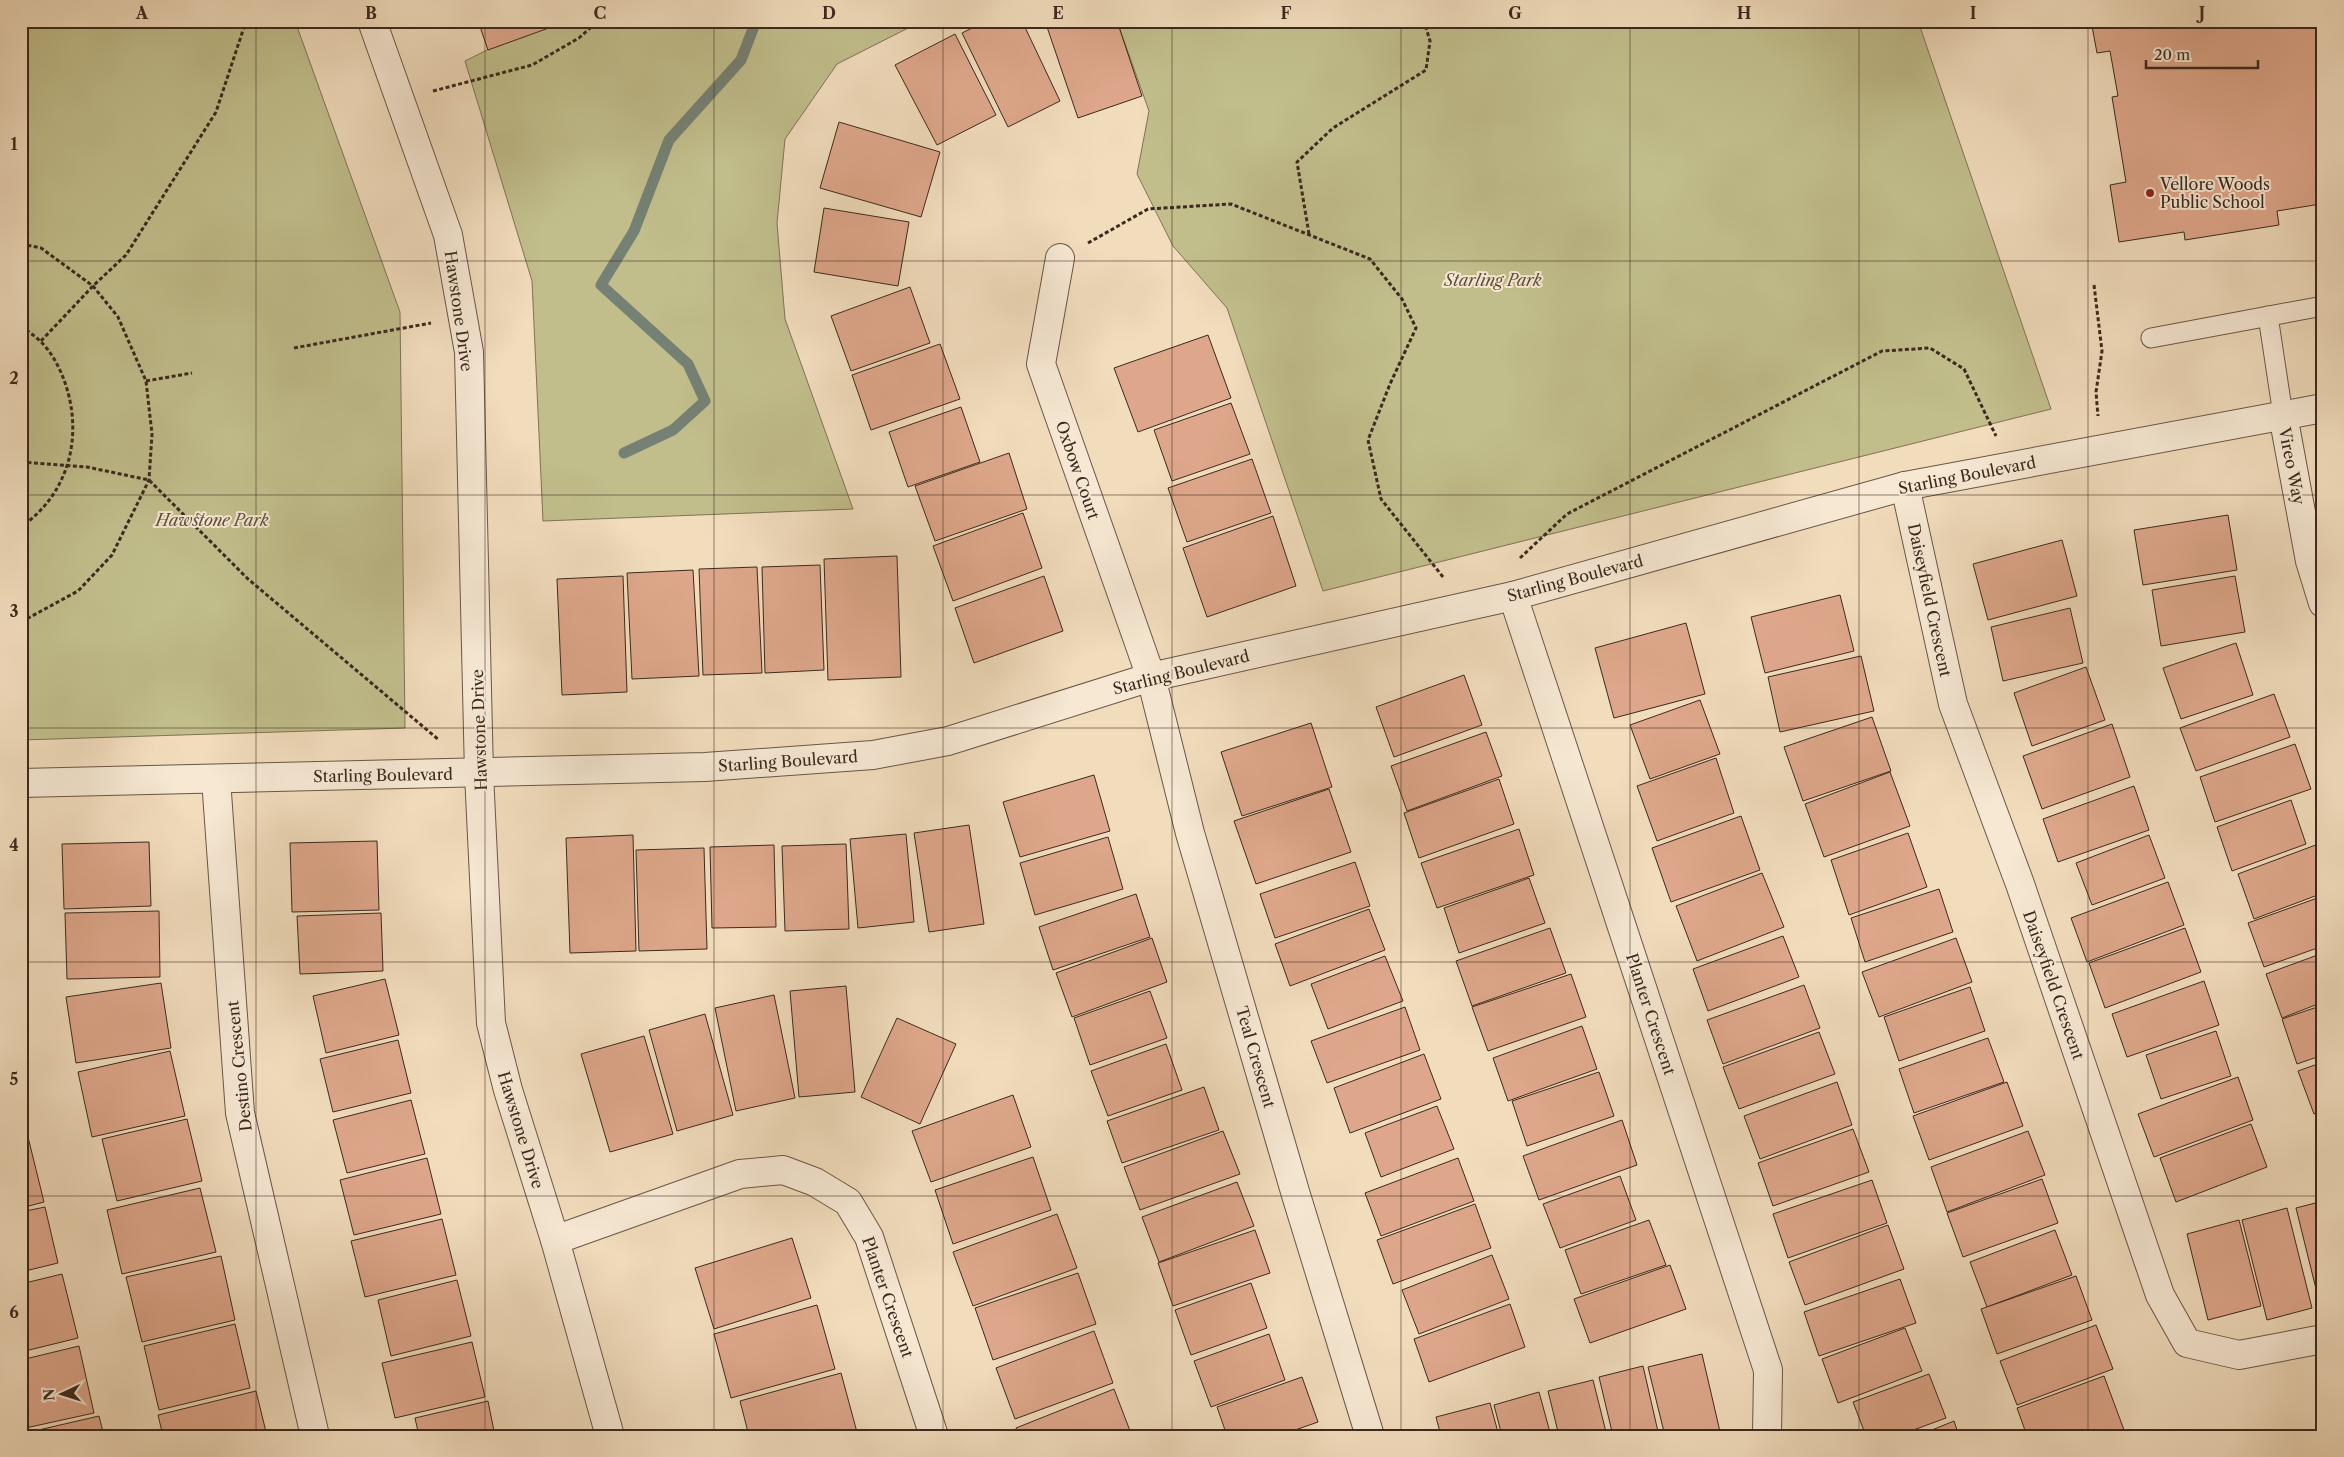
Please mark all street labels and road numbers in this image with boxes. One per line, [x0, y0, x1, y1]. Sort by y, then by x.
street label: Hawstone Drive [441, 249, 477, 373]
street label: Oxbow Court [1052, 418, 1104, 522]
street label: Vireo Way [2275, 425, 2310, 507]
street label: Starling Boulevard [1896, 452, 2038, 498]
street label: Daiseyfield Crescent [1904, 521, 1956, 679]
street label: Starling Boulevard [1505, 550, 1645, 606]
street label: Starling Boulevard [1111, 645, 1252, 699]
street label: Hawstone Drive [467, 669, 491, 791]
street label: Starling Boulevard [718, 746, 859, 776]
street label: Starling Boulevard [313, 764, 453, 786]
street label: Daiseyfield Crescent [2019, 908, 2089, 1063]
street label: Planter Crescent [1622, 951, 1680, 1078]
street label: Destino Crescent [222, 999, 256, 1132]
street label: Teal Crescent [1232, 1004, 1280, 1110]
street label: Hawstone Drive [494, 1069, 548, 1191]
street label: Planter Crescent [858, 1234, 918, 1361]

